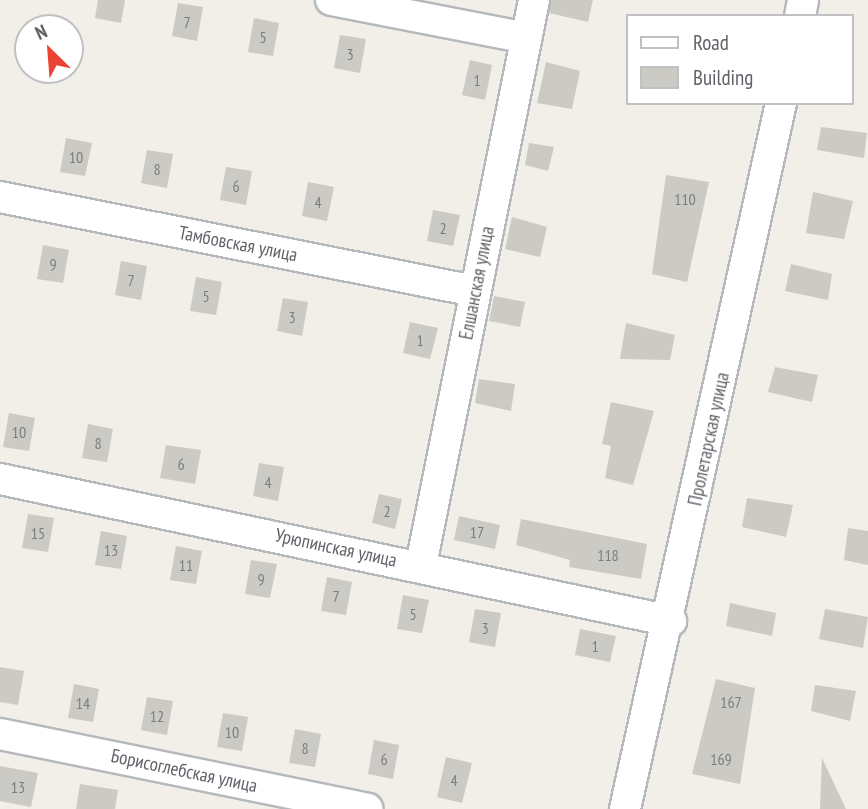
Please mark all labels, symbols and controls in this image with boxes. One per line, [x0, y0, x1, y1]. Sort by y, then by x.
house number: 7 [183, 12, 191, 32]
north arrow [14, 14, 84, 84]
legend [626, 14, 854, 105]
text: N [31, 19, 51, 45]
house number: 5 [259, 27, 267, 47]
text: Road [693, 29, 729, 56]
house number: 3 [346, 44, 354, 64]
text: Building [693, 64, 753, 91]
house number: 1 [473, 70, 481, 90]
house number: 10 [69, 147, 83, 167]
house number: 8 [153, 159, 161, 179]
house number: 6 [232, 176, 240, 196]
house number: 110 [674, 189, 696, 209]
house number: 4 [314, 192, 322, 212]
house number: 2 [439, 218, 447, 238]
street label: Тамбовская улица [177, 221, 299, 267]
street label: Елшанская улица [455, 224, 499, 342]
house number: 9 [49, 254, 57, 274]
house number: 7 [127, 270, 135, 290]
house number: 5 [202, 286, 210, 306]
house number: 3 [288, 307, 296, 327]
house number: 1 [416, 330, 424, 350]
street label: Пролетарская улица [684, 370, 734, 508]
house number: 10 [12, 422, 26, 442]
house number: 8 [94, 433, 102, 453]
house number: 6 [177, 454, 185, 474]
house number: 4 [264, 472, 272, 492]
house number: 2 [383, 501, 391, 521]
house number: 17 [470, 522, 484, 542]
house number: 15 [31, 523, 45, 543]
street label: Урюпинская улица [273, 524, 399, 572]
house number: 13 [104, 540, 118, 560]
house number: 118 [597, 545, 619, 565]
house number: 11 [179, 555, 193, 575]
house number: 9 [257, 569, 265, 589]
house number: 7 [332, 586, 340, 606]
house number: 5 [409, 604, 417, 624]
house number: 3 [481, 618, 489, 638]
house number: 1 [591, 636, 599, 656]
house number: 167 [720, 692, 742, 712]
house number: 14 [76, 693, 90, 713]
house number: 12 [150, 706, 164, 726]
house number: 10 [225, 722, 239, 742]
house number: 8 [301, 738, 309, 758]
street label: Борисоглебская улица [109, 744, 259, 798]
house number: 6 [380, 749, 388, 769]
house number: 169 [710, 749, 732, 769]
house number: 4 [450, 770, 458, 790]
house number: 13 [11, 777, 25, 797]

